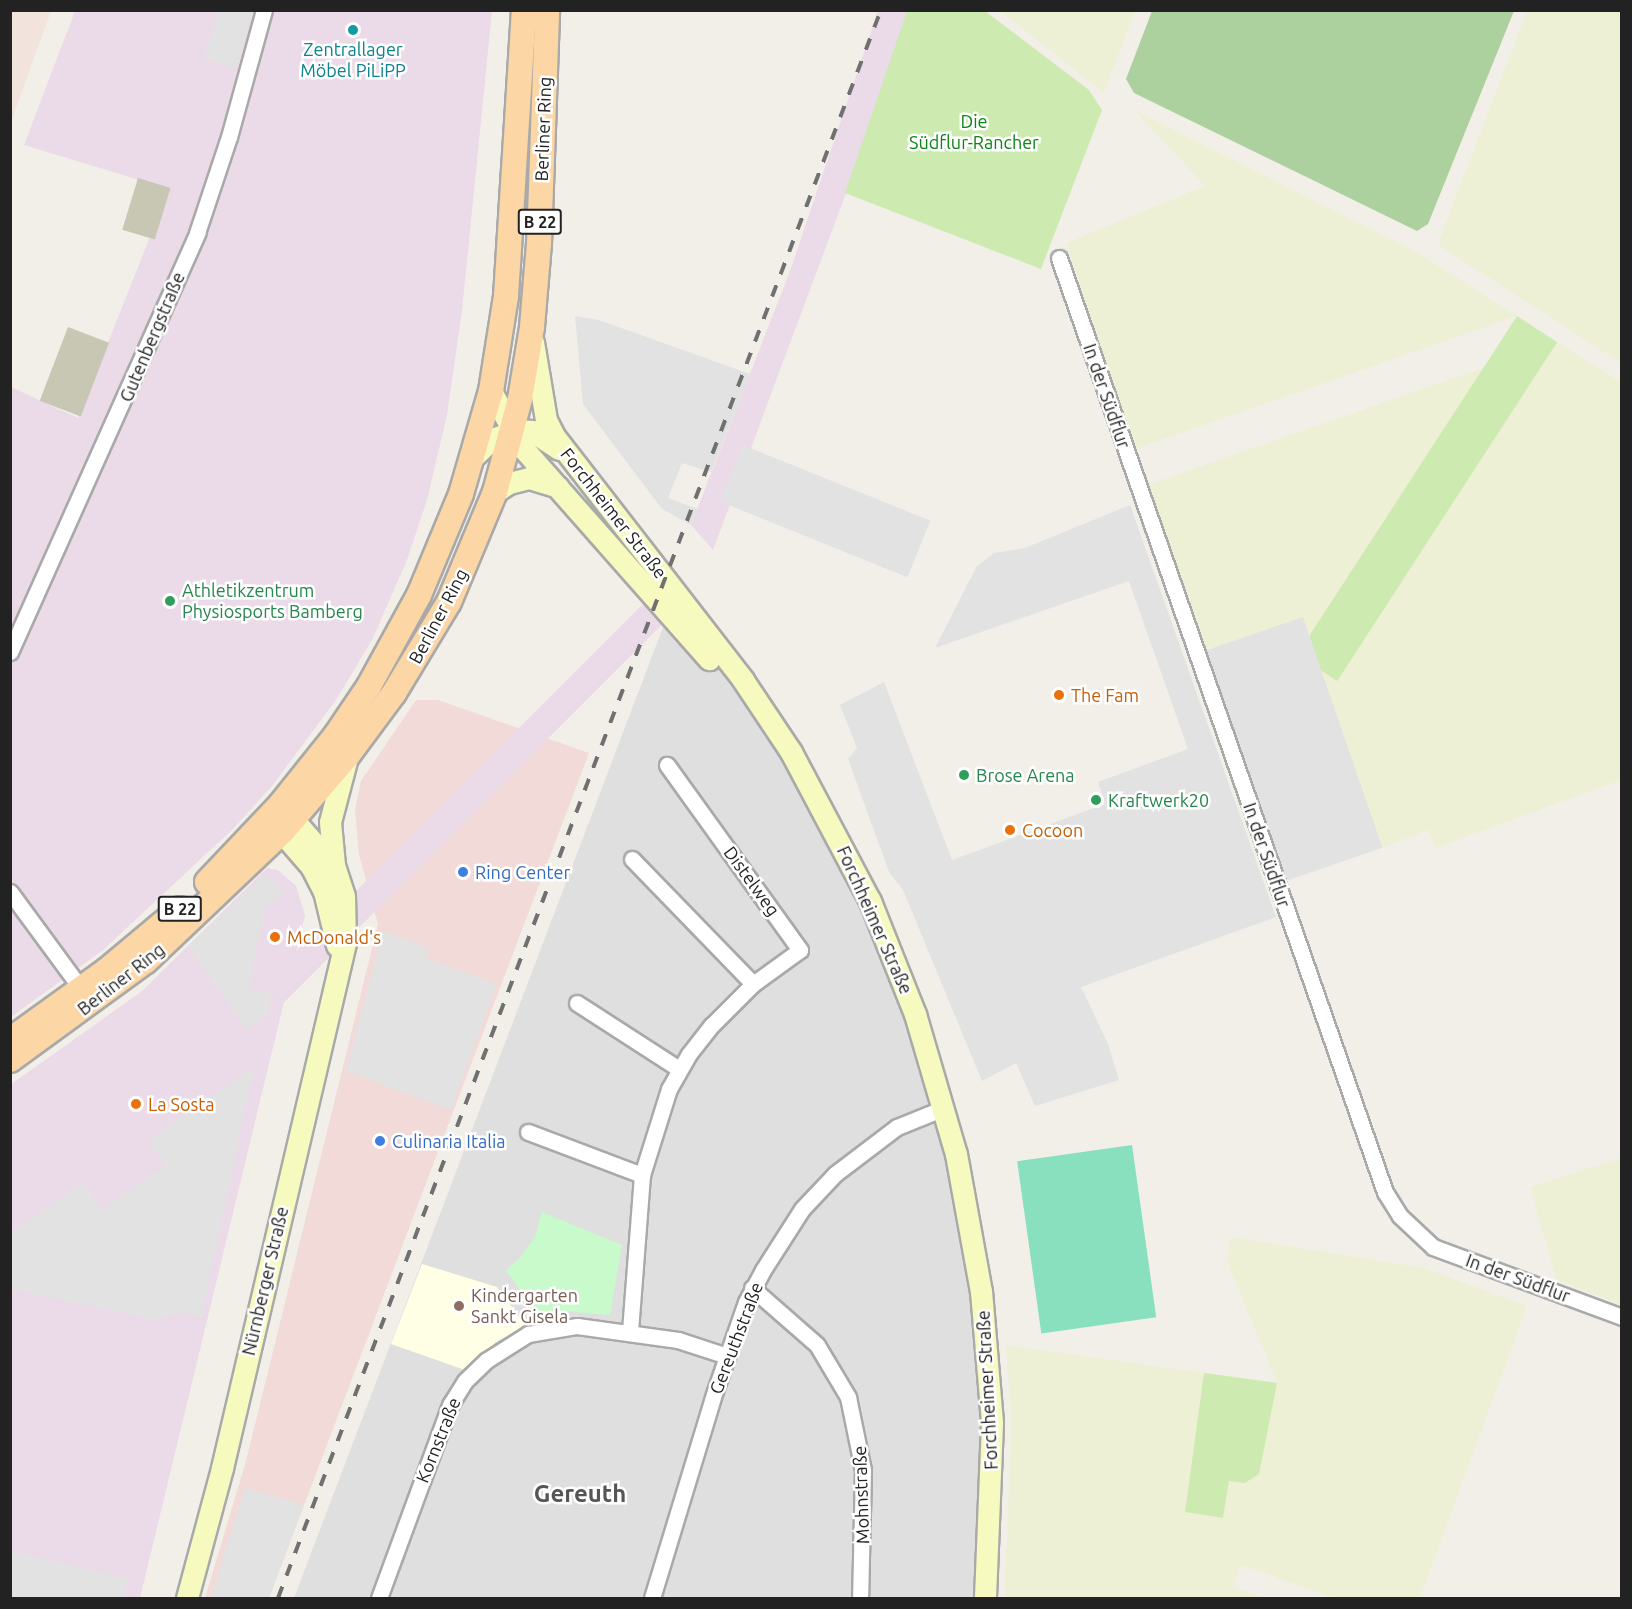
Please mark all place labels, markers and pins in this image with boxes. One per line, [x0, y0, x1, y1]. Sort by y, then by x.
marker: Zentrallager Möbel PiLiPP [346, 23, 360, 37]
place label: Zentrallager Möbel PiLiPP [300, 39, 406, 82]
place label: Athletikzentrum Physiosports Bamberg [182, 580, 363, 622]
marker: Athletikzentrum Physiosports Bamberg [163, 594, 177, 608]
place label: The Fam [1071, 684, 1139, 706]
marker: The Fam [1052, 688, 1066, 702]
place label: Brose Arena [976, 764, 1075, 786]
marker: Brose Arena [957, 768, 971, 782]
place label: Kraftwerk20 [1108, 789, 1209, 811]
marker: Kraftwerk20 [1089, 793, 1103, 807]
place label: Cocoon [1022, 819, 1083, 841]
marker: Cocoon [1003, 823, 1017, 837]
place label: Ring Center [475, 861, 570, 883]
marker: Ring Center [456, 865, 470, 879]
place label: McDonald's [287, 926, 381, 948]
marker: McDonald's [268, 930, 282, 944]
place label: La Sosta [148, 1093, 215, 1115]
marker: La Sosta [129, 1097, 143, 1111]
place label: Culinaria Italia [392, 1130, 506, 1152]
marker: Culinaria Italia [373, 1134, 387, 1148]
place label: Kindergarten Sankt Gisela [471, 1285, 578, 1328]
marker: Kindergarten Sankt Gisela [452, 1299, 466, 1313]

